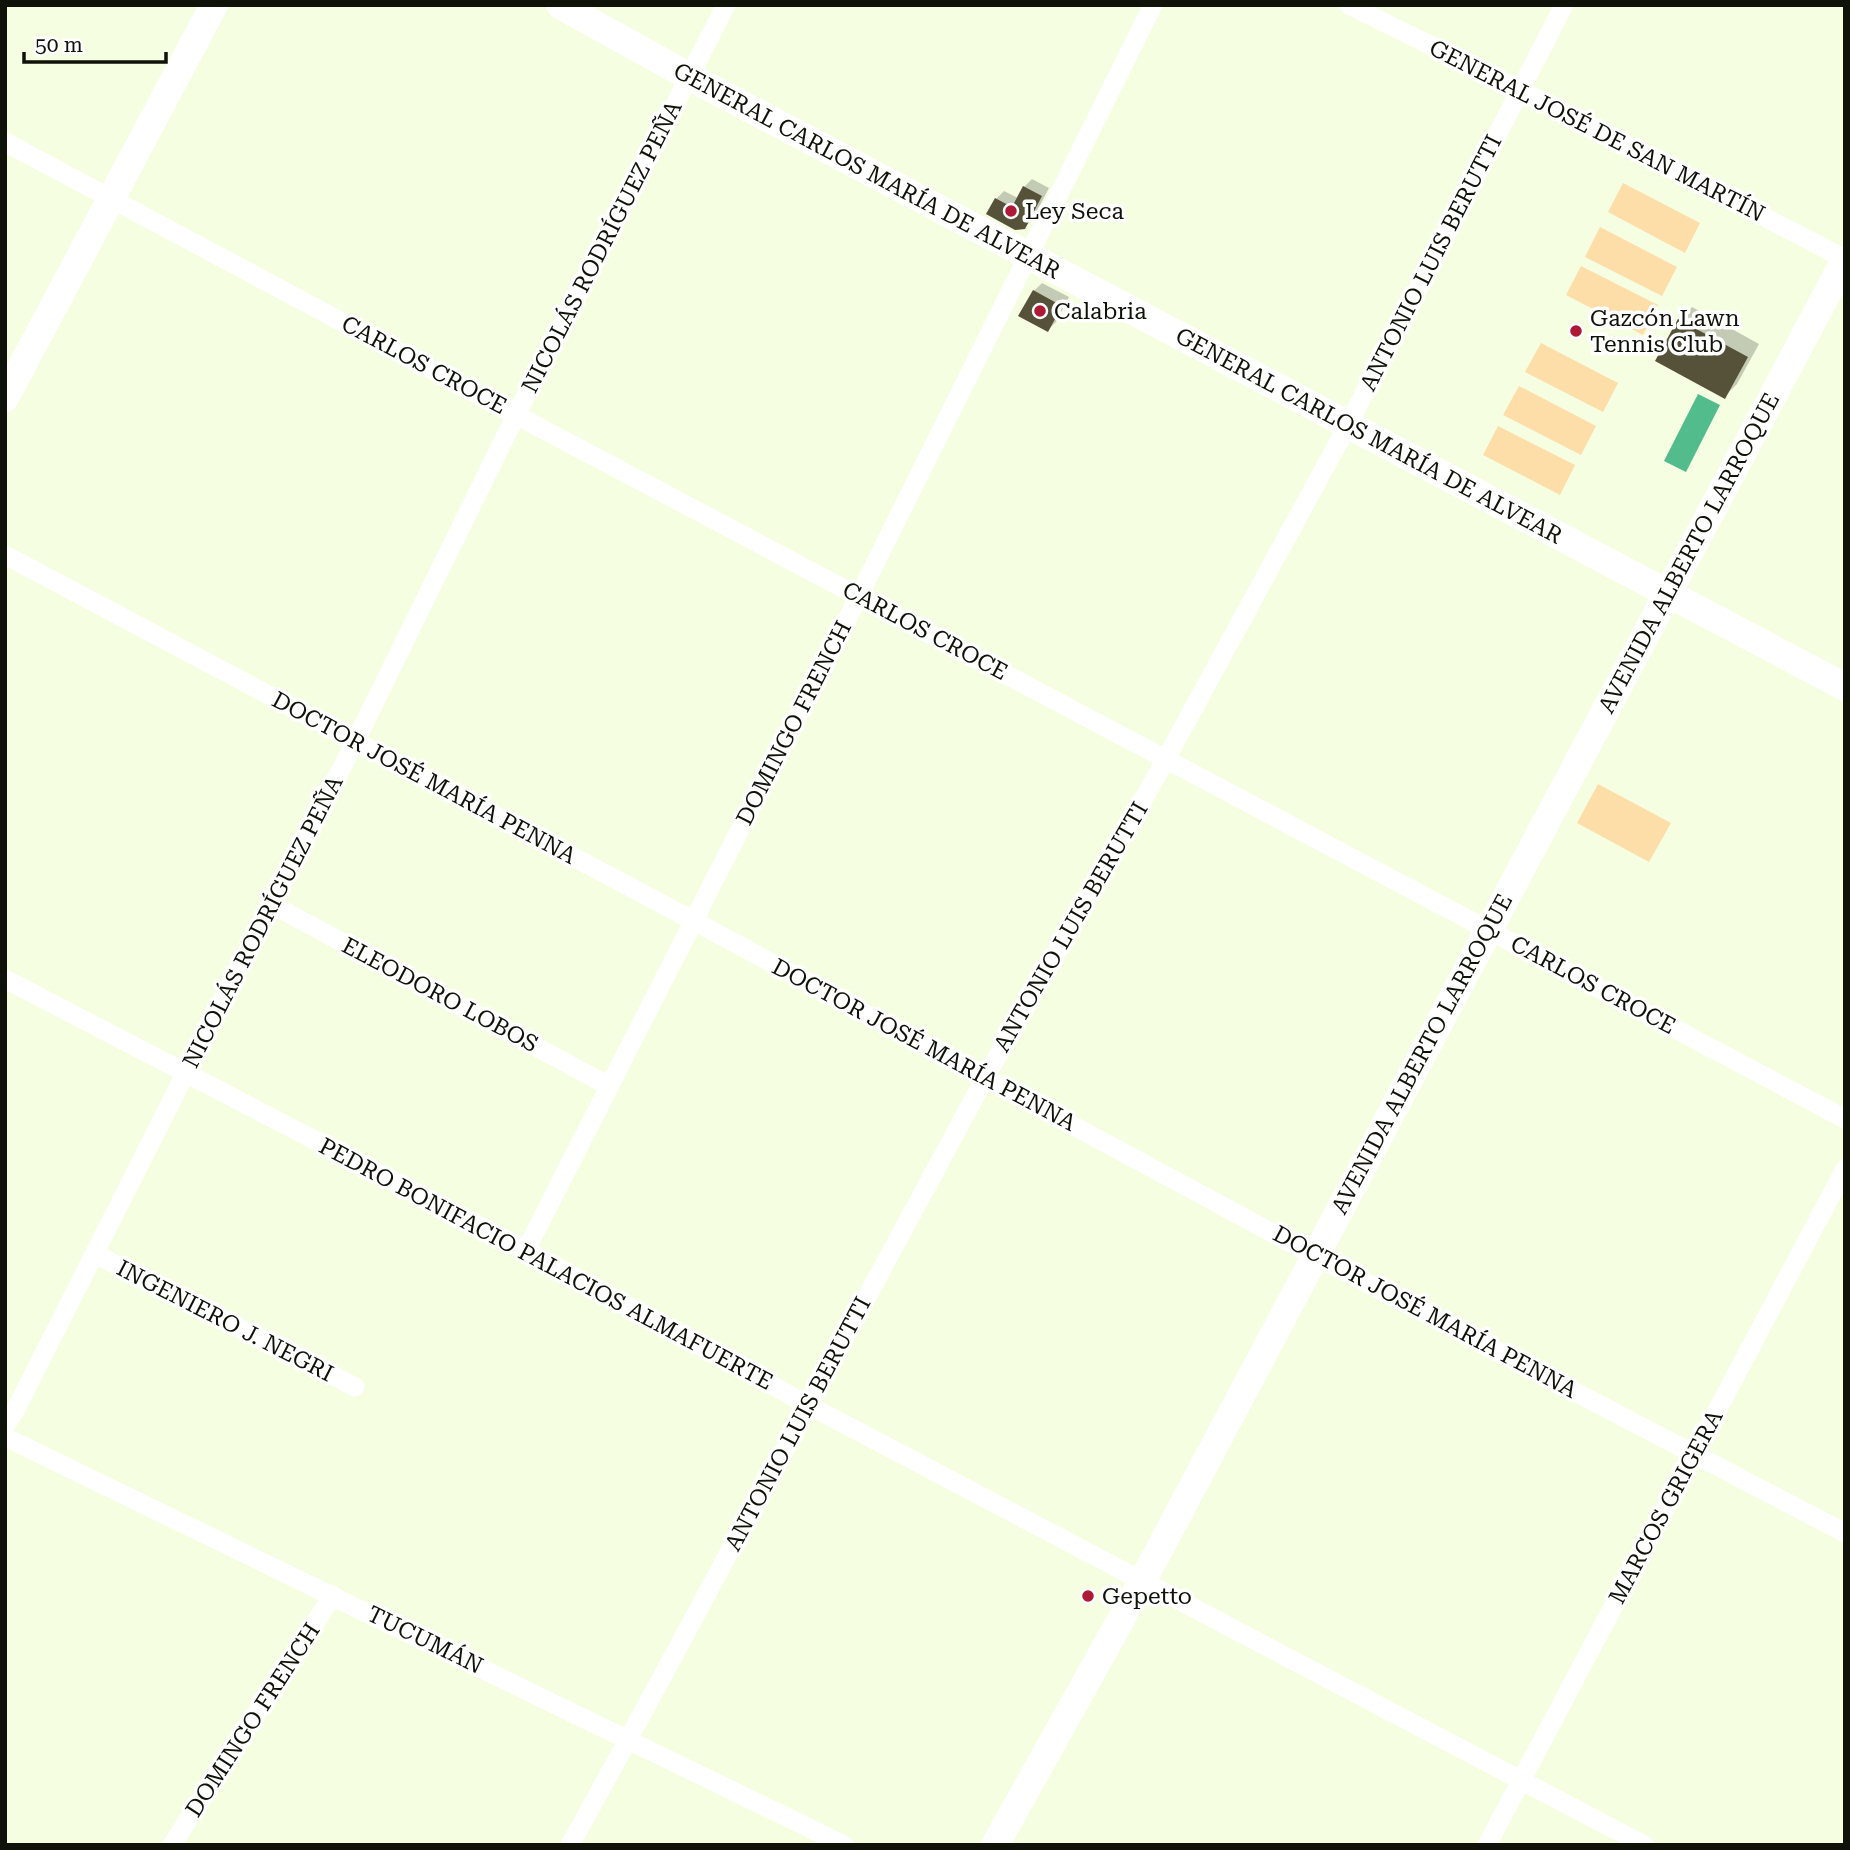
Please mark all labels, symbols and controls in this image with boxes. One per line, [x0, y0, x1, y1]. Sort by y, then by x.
scale bar [24, 21, 166, 65]
text: 50 m [35, 33, 83, 57]
street label: GENERAL JOSÉ DE SAN MARTÍN [1425, 34, 1769, 228]
street label: GENERAL CARLOS MARÍA DE ALVEAR [669, 57, 1065, 285]
street label: NICOLÁS RODRÍGUEZ PEÑA [516, 97, 688, 397]
street label: ANTONIO LUIS BERUTTI [1355, 130, 1507, 396]
place label: Ley Seca [1025, 198, 1124, 225]
marker: Ley Seca [1003, 203, 1019, 219]
place label: Calabria [1054, 298, 1147, 325]
marker: Calabria [1032, 303, 1048, 319]
place label: Gazcón Lawn Tennis Club [1590, 305, 1740, 358]
street label: CARLOS CROCE [337, 310, 511, 420]
street label: GENERAL CARLOS MARÍA DE ALVEAR [1171, 322, 1567, 550]
marker: Gazcón Lawn Tennis Club [1568, 323, 1584, 339]
street label: AVENIDA ALBERTO LARROQUE [1593, 388, 1785, 718]
street label: CARLOS CROCE [838, 576, 1012, 686]
street label: DOMINGO FRENCH [731, 616, 857, 830]
street label: DOCTOR JOSÉ MARÍA PENNA [267, 686, 581, 870]
street label: NICOLÁS RODRÍGUEZ PEÑA [177, 772, 349, 1072]
street label: ANTONIO LUIS BERUTTI [988, 797, 1154, 1057]
street label: AVENIDA ALBERTO LARROQUE [1326, 889, 1518, 1219]
street label: CARLOS CROCE [1506, 930, 1680, 1040]
street label: ELEODORO LOBOS [337, 932, 543, 1058]
street label: DOCTOR JOSÉ MARÍA PENNA [767, 953, 1081, 1137]
street label: PEDRO BONIFACIO PALACIOS ALMAFUERTE [315, 1132, 777, 1396]
street label: DOCTOR JOSÉ MARÍA PENNA [1268, 1220, 1582, 1404]
street label: INGENIERO J. NEGRI [112, 1255, 338, 1387]
street label: ANTONIO LUIS BERUTTI [719, 1292, 877, 1556]
street label: MARCOS GRIGERA [1603, 1405, 1729, 1609]
place label: Gepetto [1102, 1583, 1192, 1610]
marker: Gepetto [1080, 1588, 1096, 1604]
street label: TUCUMÁN [363, 1600, 487, 1680]
street label: DOMINGO FRENCH [180, 1618, 326, 1822]

